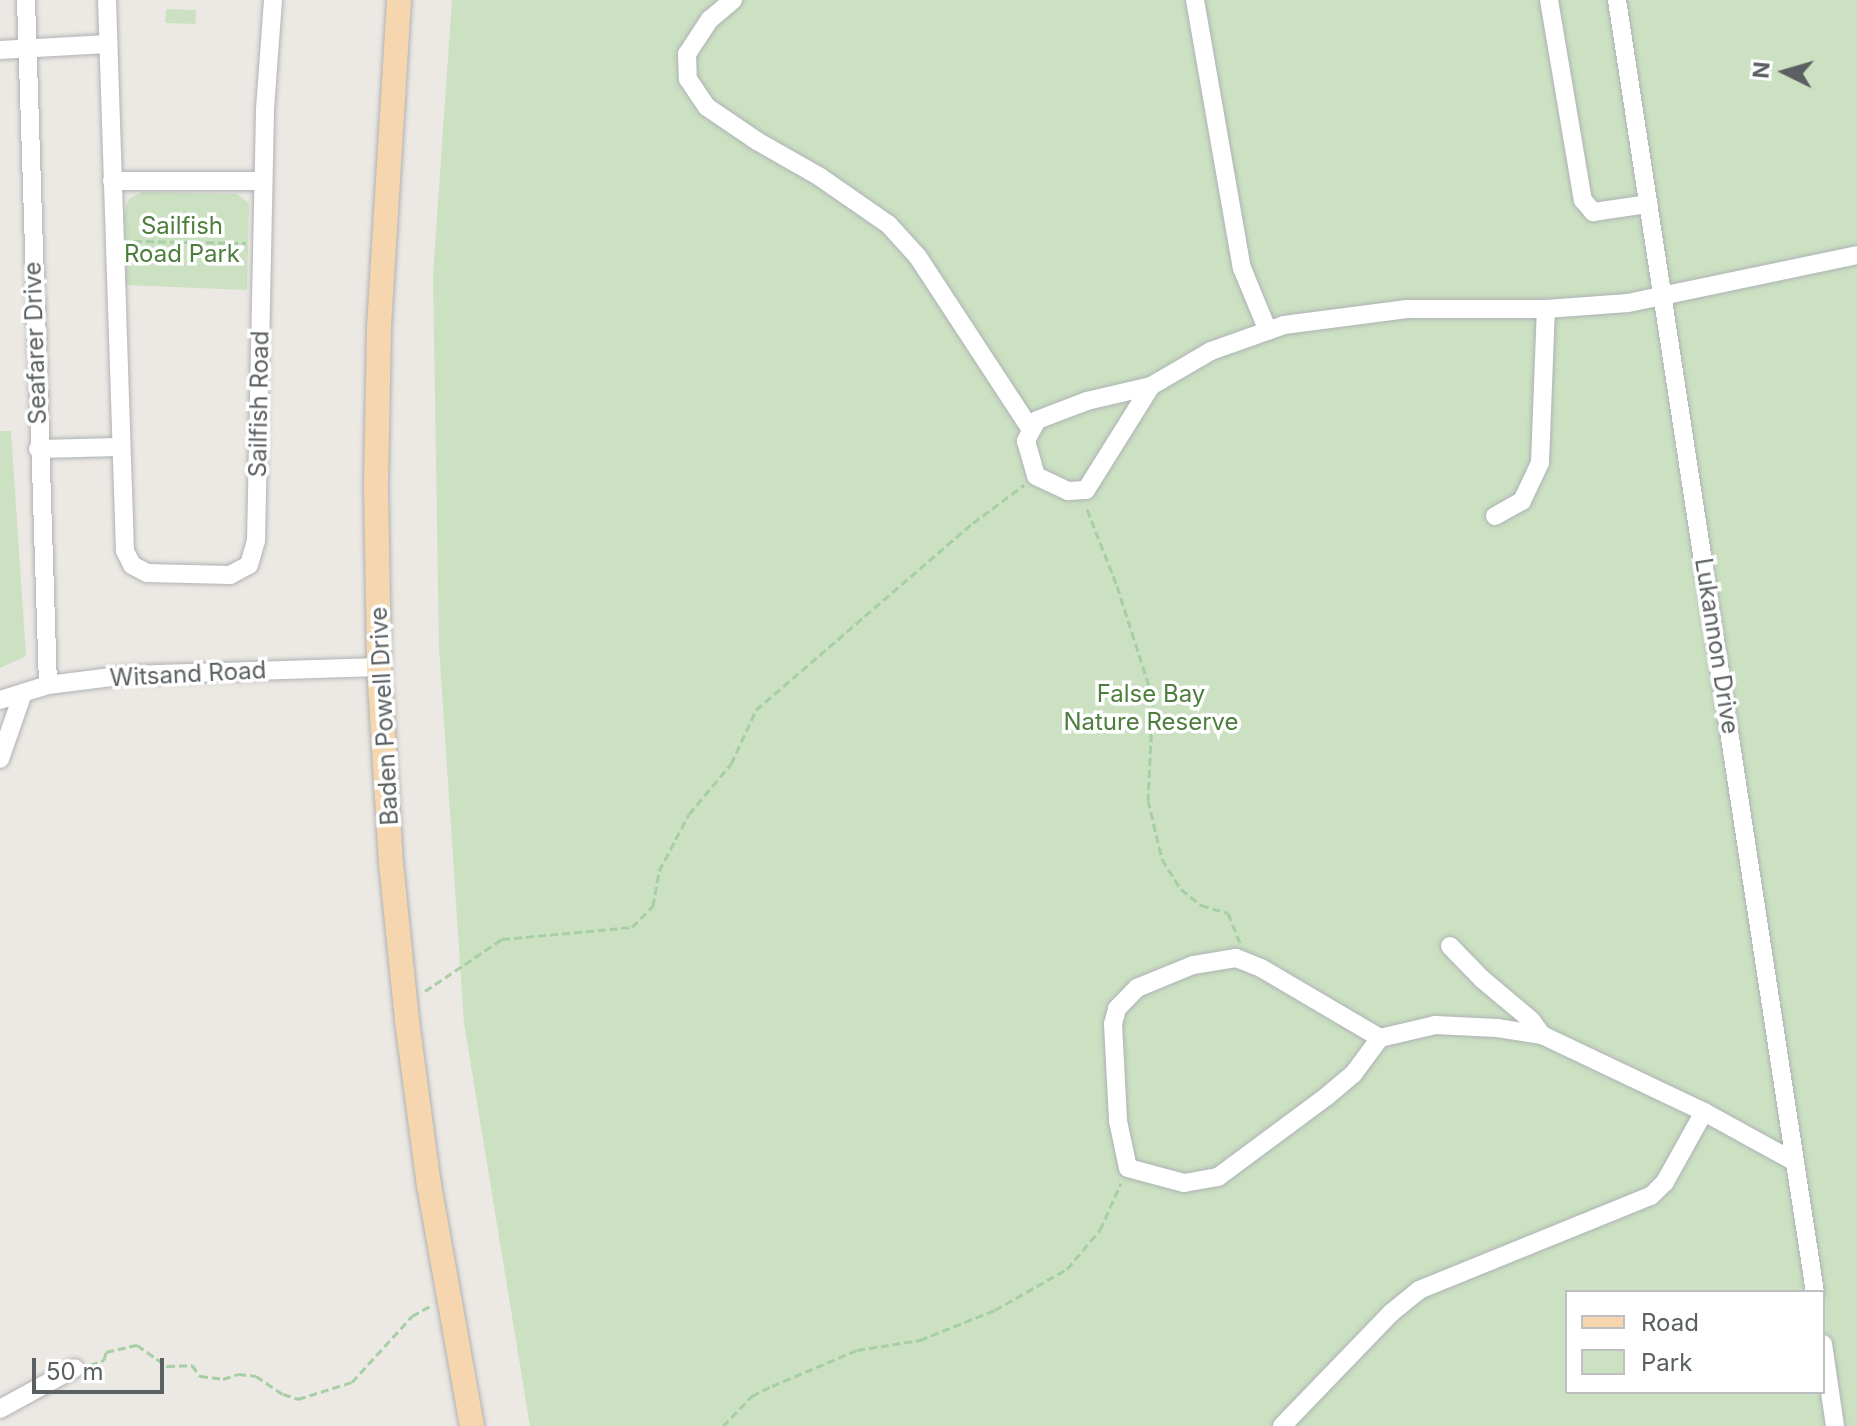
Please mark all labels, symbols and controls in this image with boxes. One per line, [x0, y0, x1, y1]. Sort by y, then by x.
north arrow [1745, 32, 1825, 112]
text: N [1747, 60, 1775, 79]
park label: Sailfish Road Park [124, 212, 240, 268]
street label: Seafarer Drive [18, 261, 52, 425]
street label: Sailfish Road [243, 330, 275, 478]
street label: Lukannon Drive [1689, 556, 1745, 736]
street label: Baden Powell Drive [364, 606, 404, 826]
street label: Witsand Road [109, 656, 267, 692]
park label: False Bay Nature Reserve [1063, 680, 1239, 736]
legend [1565, 1290, 1825, 1394]
text: Road [1641, 1308, 1699, 1337]
scale bar [36, 1342, 168, 1392]
text: Park [1641, 1348, 1692, 1377]
text: 50 m [46, 1357, 104, 1386]

